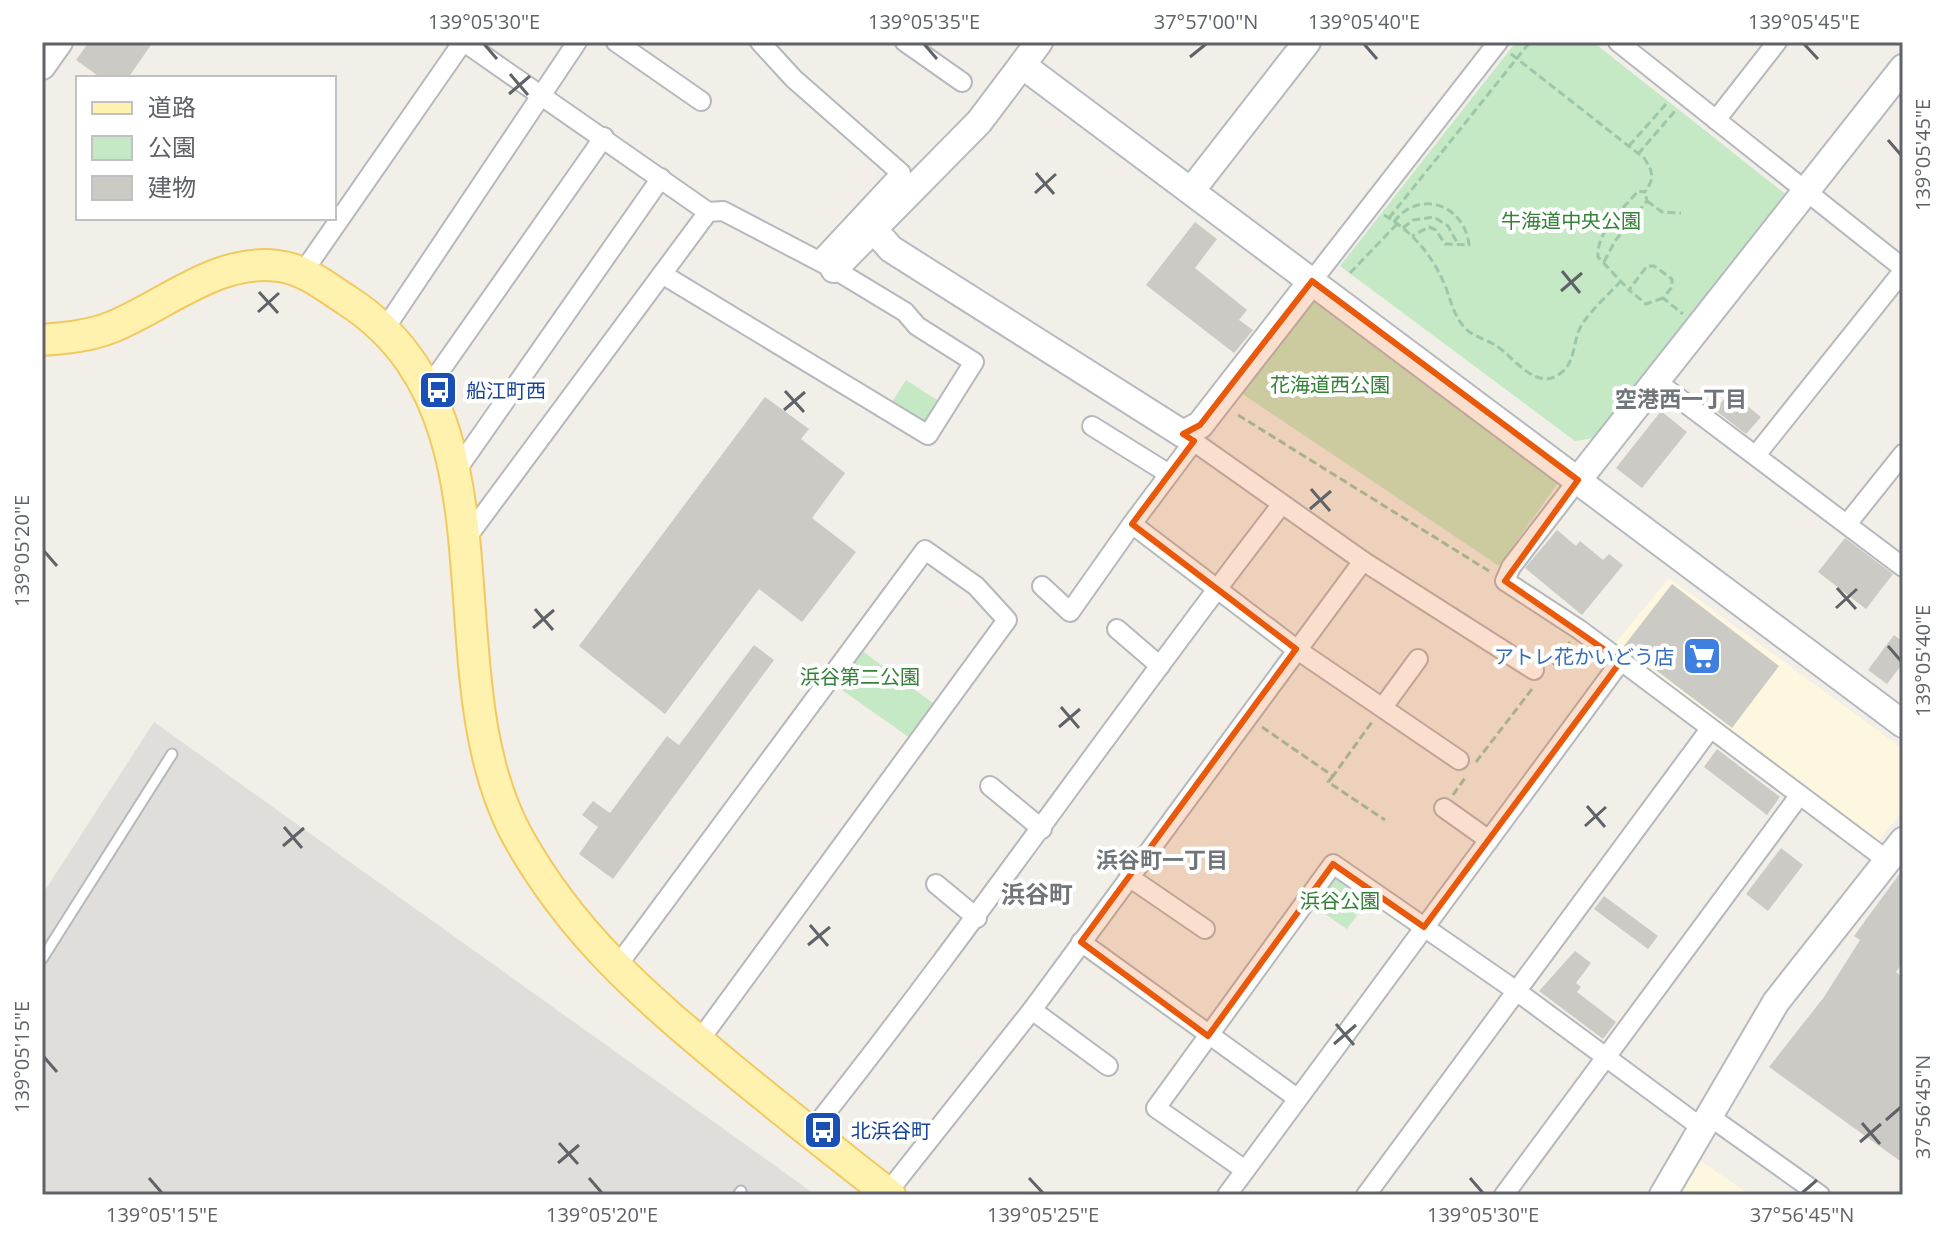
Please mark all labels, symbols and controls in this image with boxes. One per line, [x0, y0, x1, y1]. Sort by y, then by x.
text: 139°05'30"E [428, 8, 540, 35]
text: 139°05'35"E [868, 8, 980, 35]
text: 37°57'00"N [1154, 8, 1258, 35]
text: 139°05'40"E [1308, 8, 1420, 35]
text: 139°05'45"E [1748, 8, 1860, 35]
legend [76, 76, 336, 220]
text: 道路 [148, 90, 196, 123]
text: 139°05'45"E [1909, 99, 1936, 211]
text: 公園 [148, 130, 196, 163]
text: 建物 [148, 170, 196, 203]
park label: 牛海道中央公園 [1501, 207, 1641, 234]
bus stop icon: 船江町西 [417, 369, 459, 411]
park label: 花海道西公園 [1270, 371, 1390, 398]
place label: 船江町西 [466, 377, 546, 404]
district label: 空港西一丁目 [1615, 383, 1747, 413]
text: 139°05'20"E [8, 495, 35, 607]
text: 139°05'40"E [1909, 605, 1936, 717]
supermarket icon: アトレ花かいどう店 [1681, 635, 1723, 677]
place label: アトレ花かいどう店 [1494, 643, 1674, 670]
park label: 浜谷第二公園 [800, 663, 920, 690]
district label: 浜谷町一丁目 [1096, 844, 1228, 874]
district label: 浜谷町 [1001, 877, 1073, 910]
park label: 浜谷公園 [1300, 887, 1380, 914]
text: 139°05'15"E [8, 1001, 35, 1113]
text: 37°56'45"N [1909, 1055, 1936, 1159]
bus stop icon: 北浜谷町 [802, 1109, 844, 1151]
place label: 北浜谷町 [851, 1117, 931, 1144]
text: 139°05'15"E [106, 1201, 218, 1228]
text: 139°05'20"E [546, 1201, 658, 1228]
text: 139°05'25"E [987, 1201, 1099, 1228]
text: 139°05'30"E [1427, 1201, 1539, 1228]
text: 37°56'45"N [1750, 1201, 1854, 1228]

